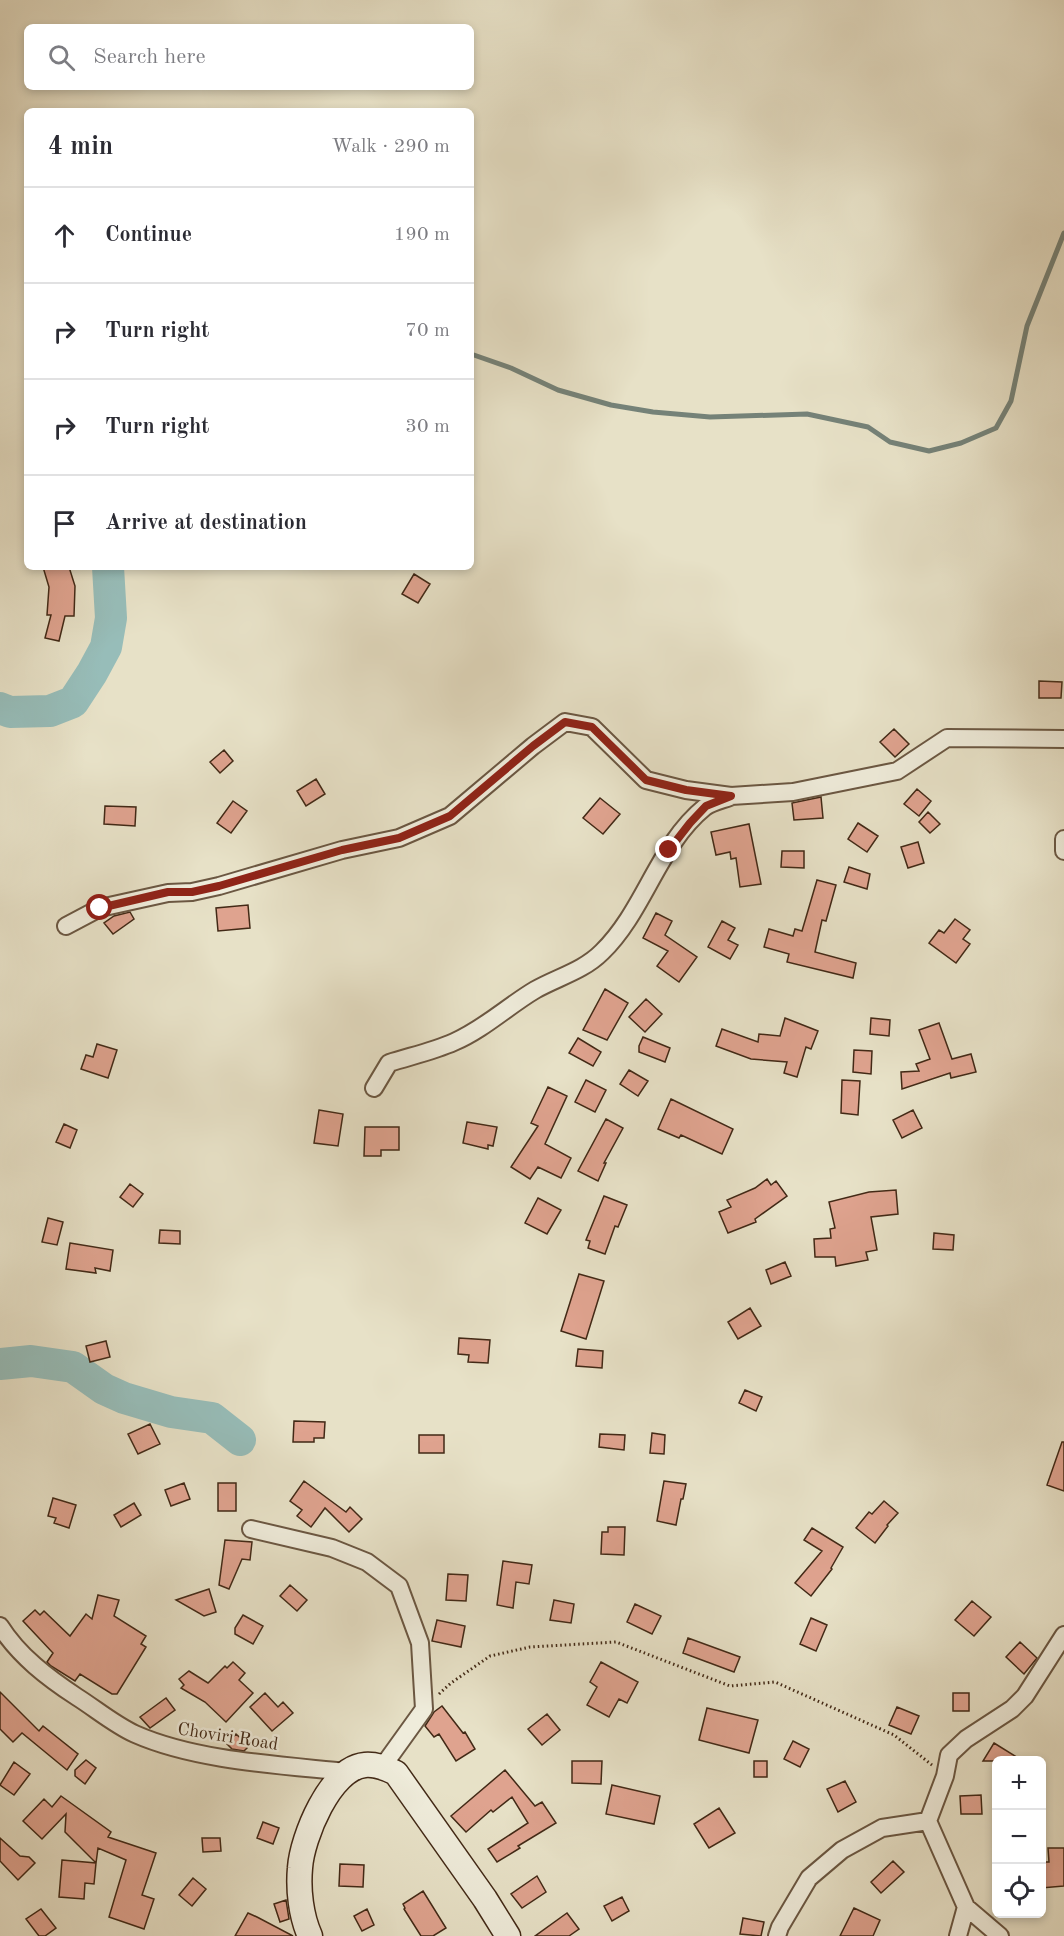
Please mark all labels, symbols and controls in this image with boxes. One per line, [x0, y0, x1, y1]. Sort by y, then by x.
search box [24, 24, 474, 90]
icon: search [45, 41, 78, 74]
text: Search here [93, 46, 206, 68]
text: 4 min [48, 134, 113, 160]
text: Walk · 290 m [331, 137, 450, 157]
icon: ahead [48, 219, 81, 252]
text: Continue [105, 224, 192, 246]
text: 190 m [394, 225, 450, 245]
icon: right [48, 315, 81, 348]
text: Turn right [105, 320, 209, 342]
text: 70 m [405, 321, 450, 341]
icon: right [48, 411, 81, 444]
text: Turn right [105, 416, 209, 438]
text: 30 m [405, 417, 450, 437]
icon: arrive [48, 507, 81, 540]
text: Arrive at destination [105, 512, 307, 534]
route end [655, 836, 681, 862]
route start [86, 894, 112, 920]
street label: Choviri Road [176, 1720, 280, 1754]
map controls [992, 1756, 1046, 1918]
button: + [992, 1756, 1046, 1810]
button: − [992, 1810, 1046, 1864]
button: locate [992, 1864, 1046, 1918]

